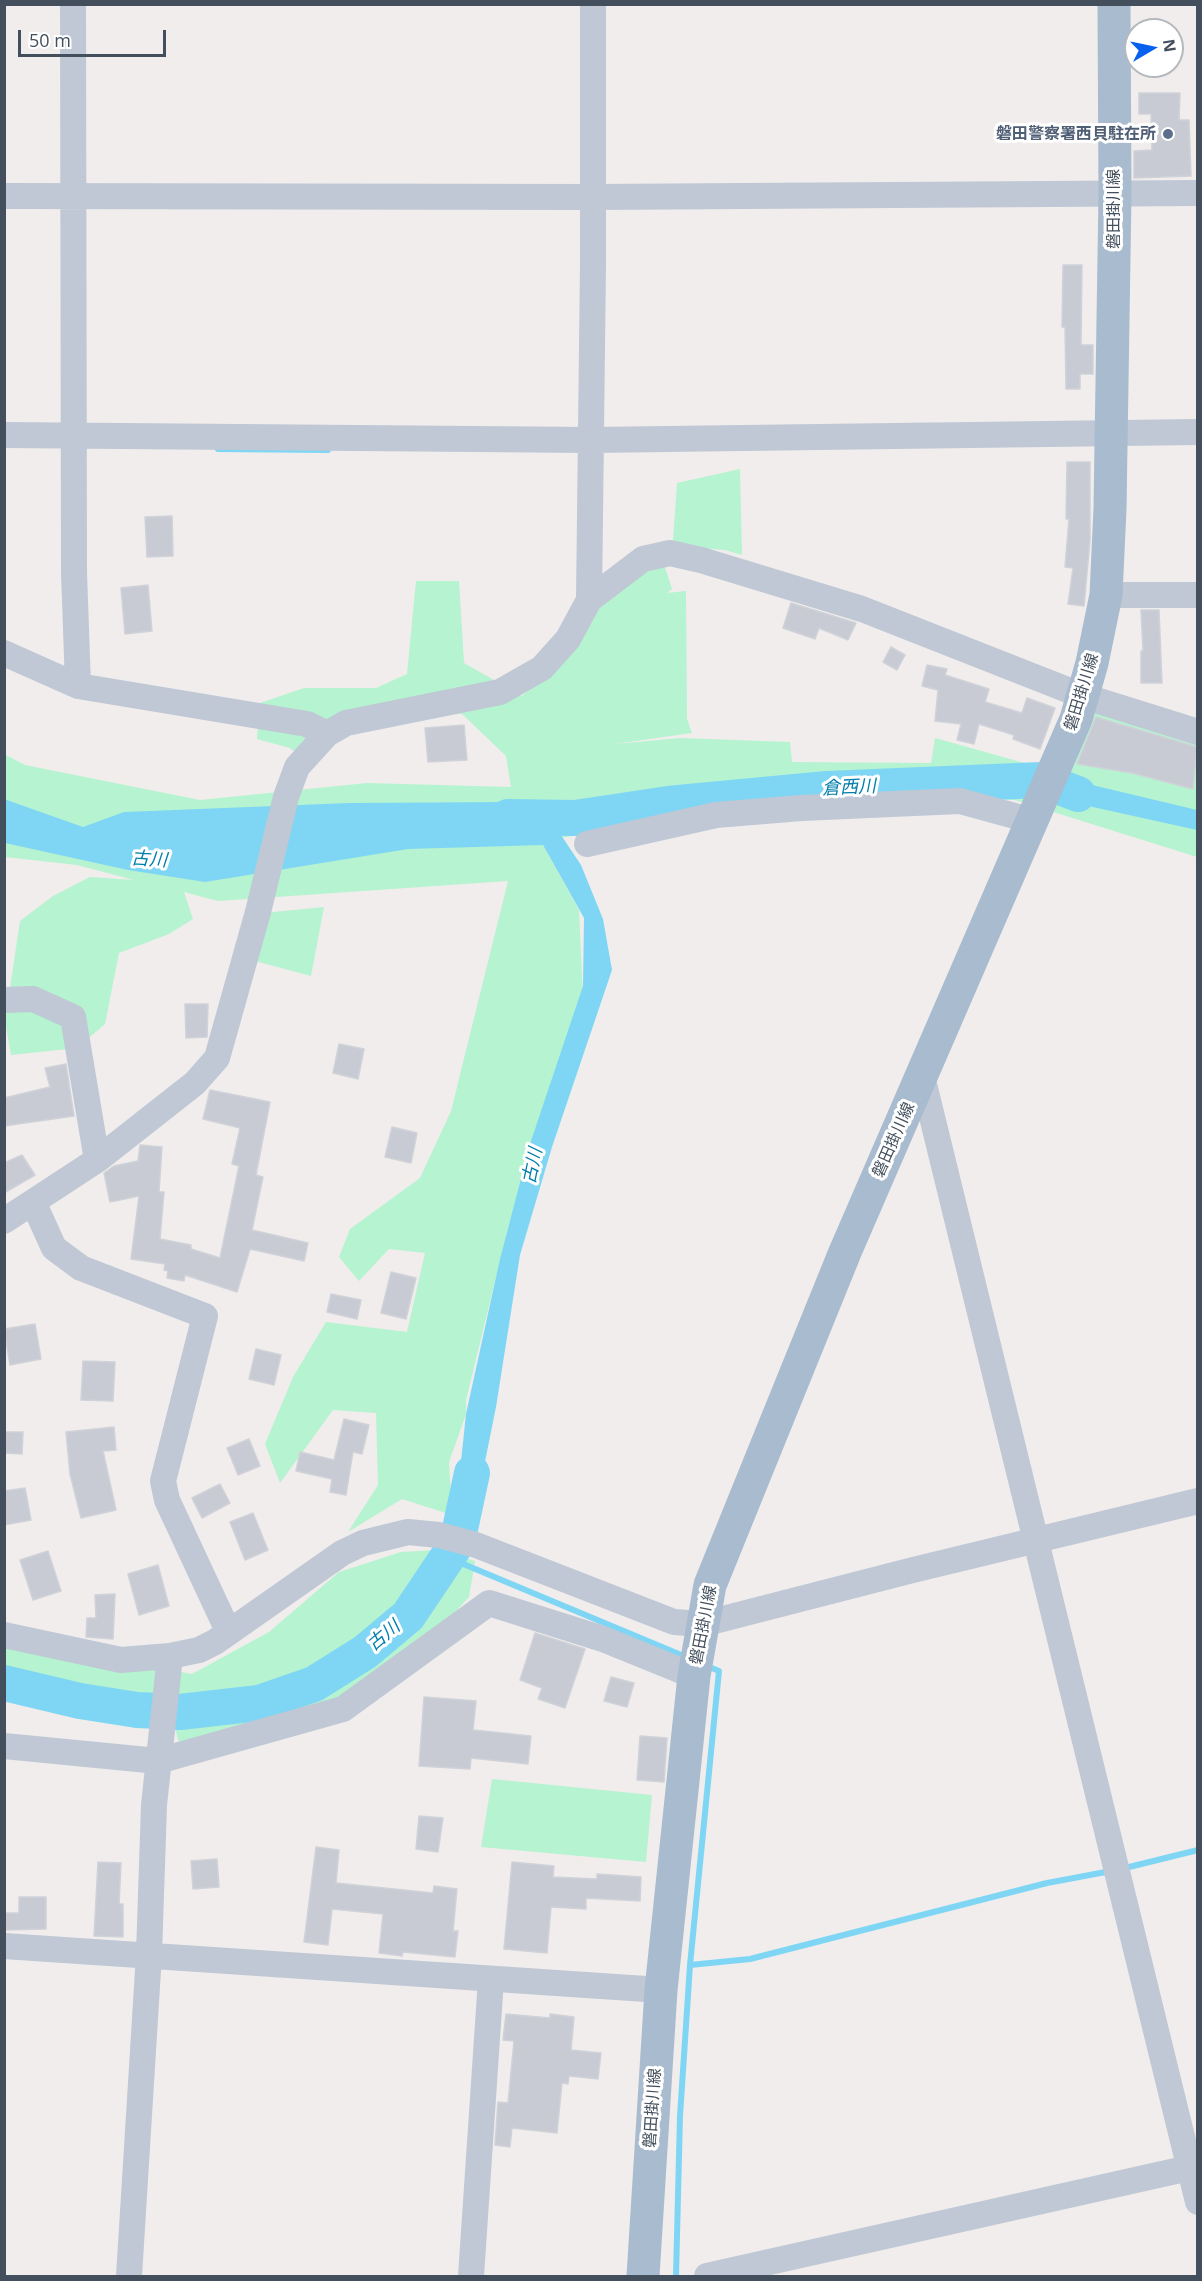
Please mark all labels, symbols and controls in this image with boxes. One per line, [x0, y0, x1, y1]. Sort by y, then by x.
scale bar [21, 18, 170, 56]
north arrow [1124, 18, 1184, 78]
text: 50 m [29, 28, 71, 52]
text: N [1158, 37, 1182, 54]
place label: 磐田警察署西貝駐在所 [996, 124, 1156, 144]
marker: 磐田警察署西貝駐在所 [1161, 127, 1175, 141]
street label: 磐田掛川線 [1104, 169, 1124, 249]
street label: 磐田掛川線 [1061, 651, 1103, 733]
water label: 倉西川 [821, 776, 877, 800]
water label: 古川 [130, 848, 168, 872]
street label: 磐田掛川線 [869, 1100, 919, 1180]
water label: 古川 [519, 1146, 547, 1186]
street label: 磐田掛川線 [687, 1584, 721, 1666]
water label: 古川 [363, 1616, 405, 1656]
street label: 磐田掛川線 [641, 2067, 665, 2149]

